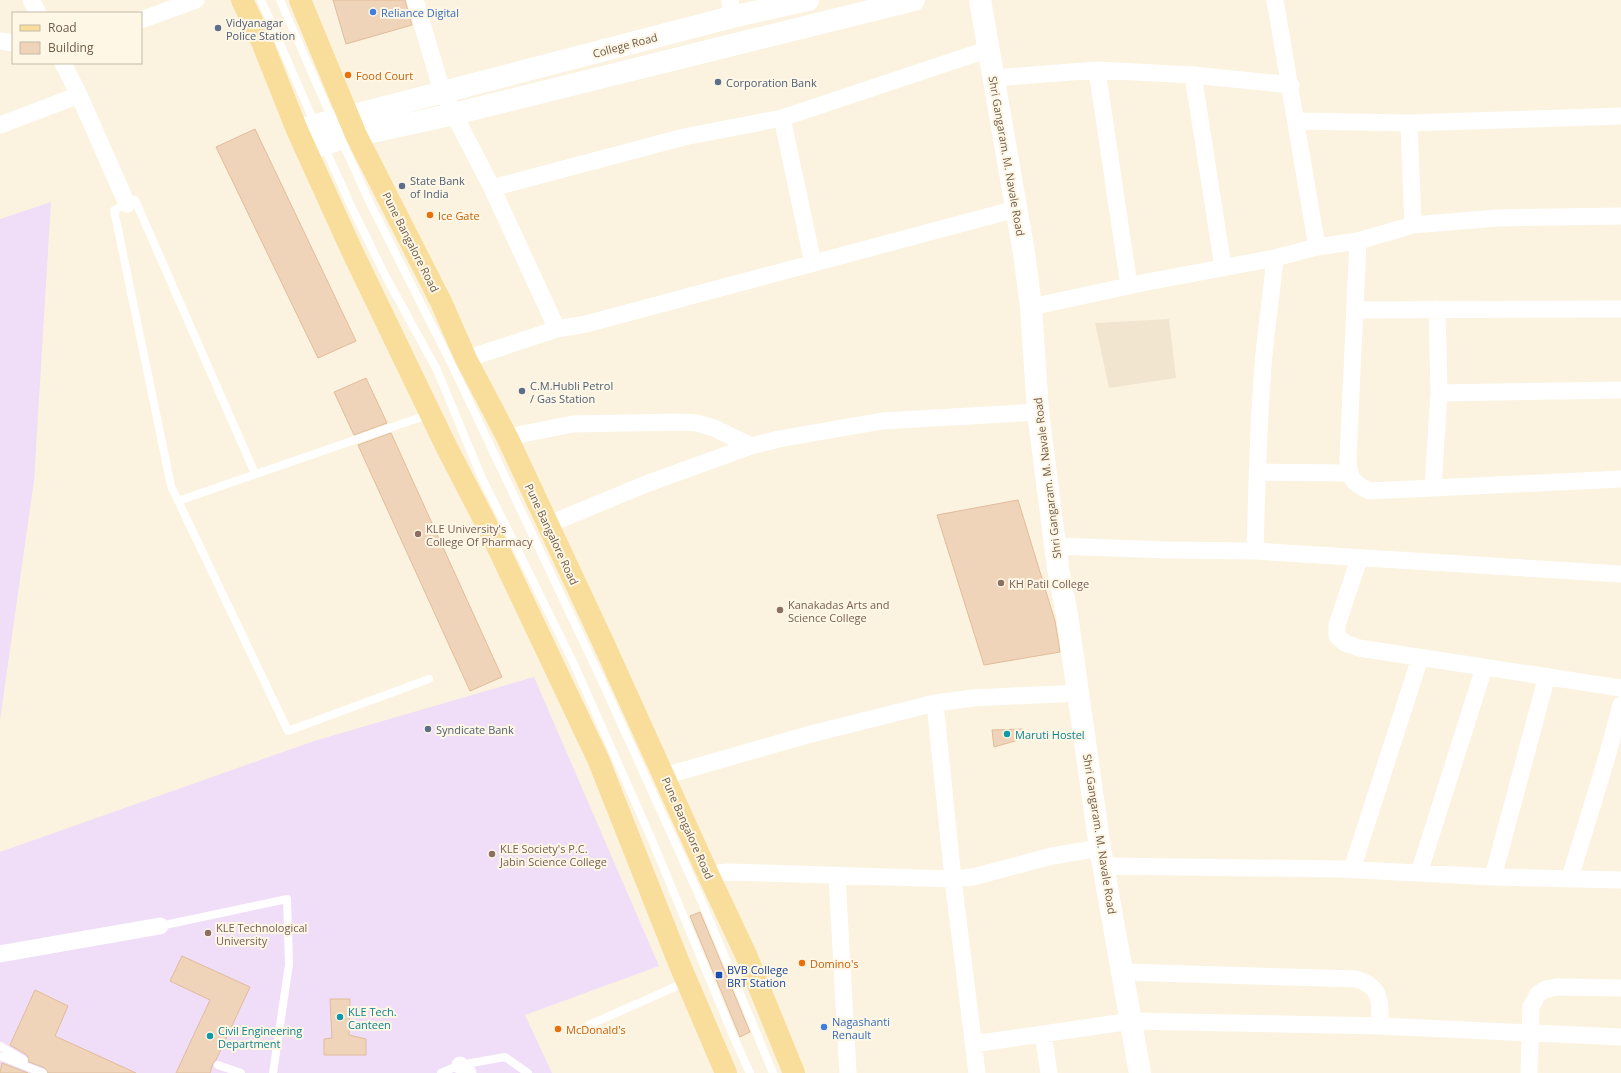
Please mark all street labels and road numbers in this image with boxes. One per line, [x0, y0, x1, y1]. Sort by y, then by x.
street label: College Road [591, 29, 659, 61]
street label: Shri Gangaram. M. Navale Road [986, 75, 1028, 237]
street label: Pune Bangalore Road [379, 189, 443, 295]
street label: Shri Gangaram. M. Navale Road [1030, 397, 1064, 559]
street label: Pune Bangalore Road [522, 481, 582, 587]
street label: Shri Gangaram. M. Navale Road [1080, 753, 1120, 915]
street label: Pune Bangalore Road [659, 775, 717, 881]

